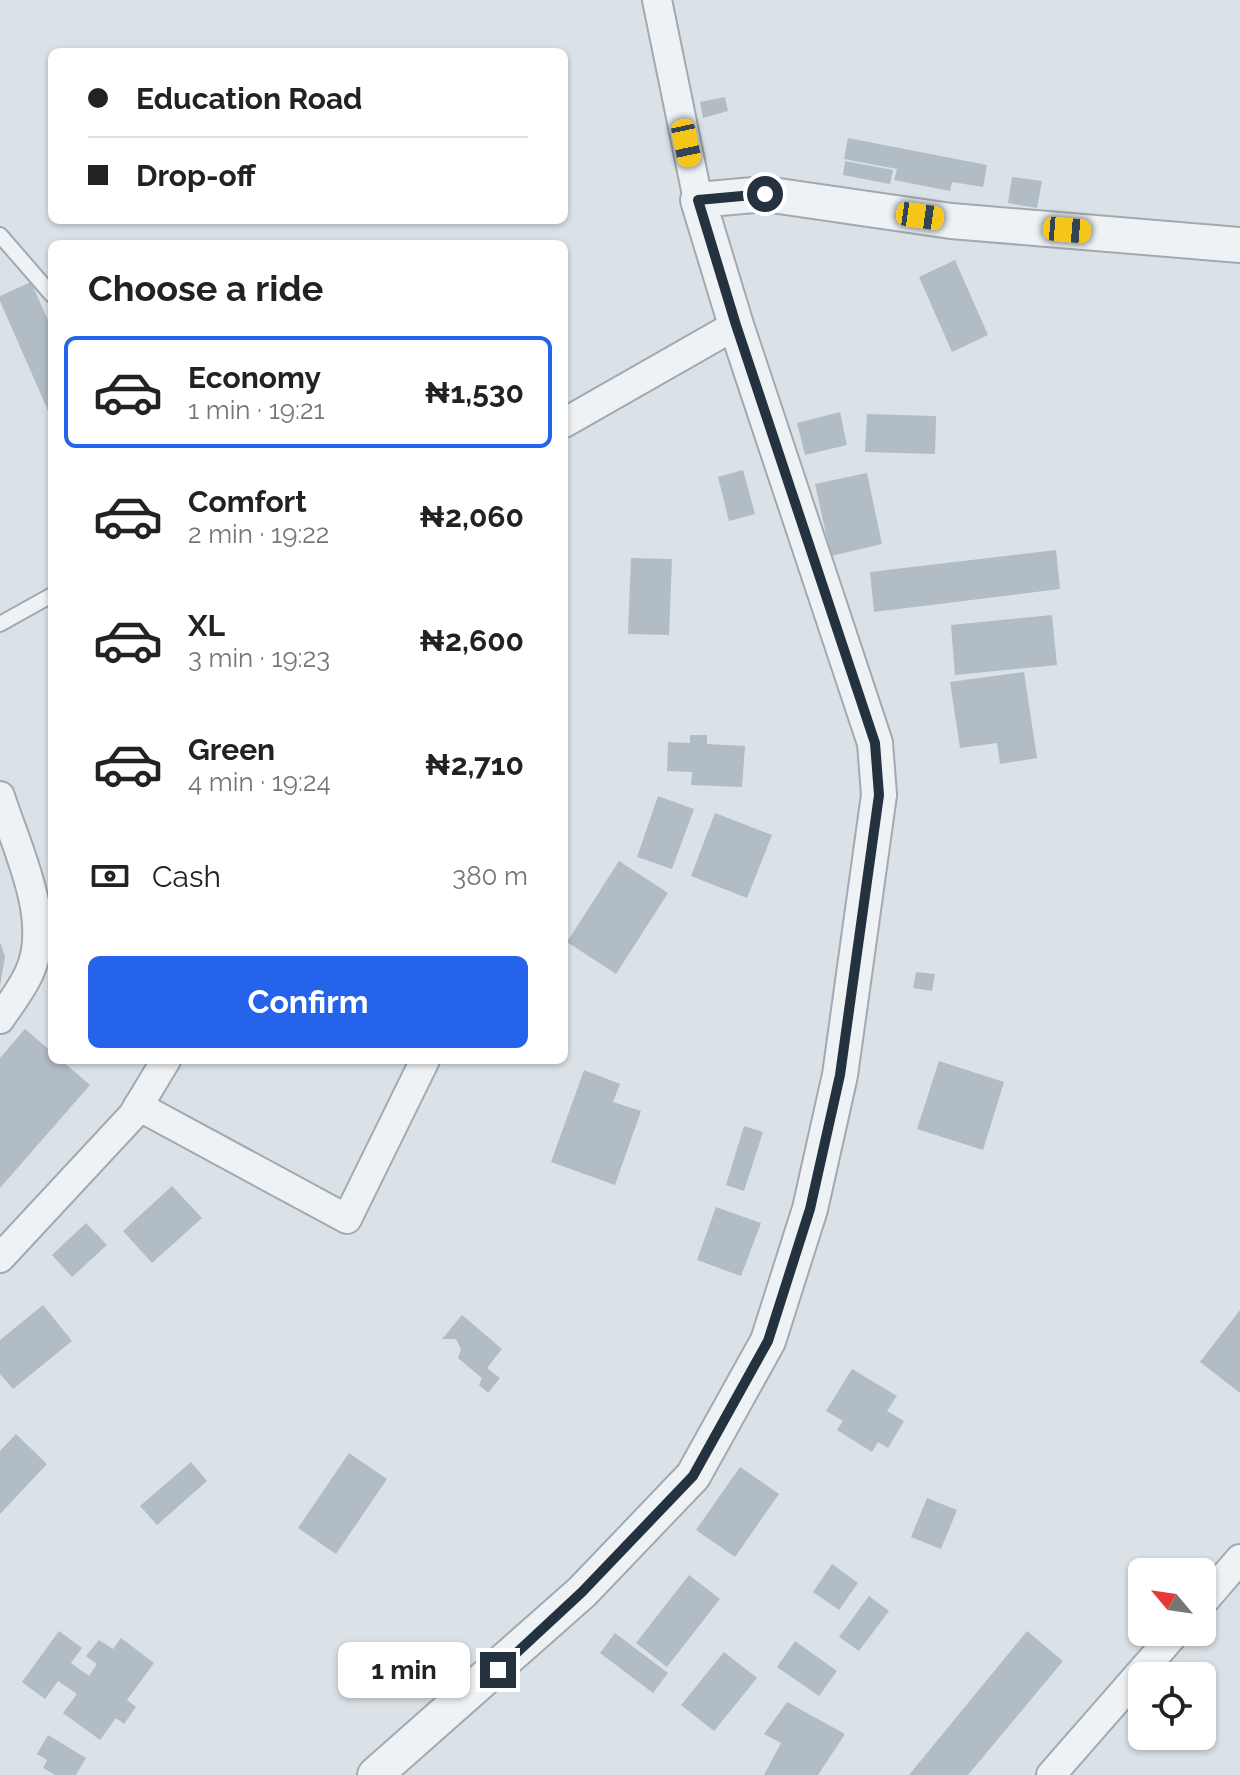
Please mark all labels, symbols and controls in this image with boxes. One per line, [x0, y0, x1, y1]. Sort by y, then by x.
text: Education Road [136, 81, 362, 116]
car [669, 117, 703, 169]
text: Drop-off [136, 158, 256, 193]
route start [747, 176, 783, 212]
car [895, 201, 945, 231]
car [1042, 216, 1092, 244]
text: Choose a ride [88, 267, 323, 309]
icon: car [92, 356, 164, 428]
text: Economy [188, 360, 321, 395]
text: ₦1,530 [425, 375, 524, 410]
text: 1 min · 19:21 [188, 395, 325, 425]
icon: car [92, 480, 164, 552]
text: Comfort [188, 484, 307, 519]
text: ₦2,060 [419, 499, 524, 534]
text: 2 min · 19:22 [188, 519, 329, 549]
icon: car [92, 604, 164, 676]
text: XL [188, 608, 225, 643]
text: ₦2,600 [419, 623, 524, 658]
text: 3 min · 19:23 [188, 643, 330, 673]
icon: car [92, 728, 164, 800]
text: Green [188, 732, 275, 767]
text: ₦2,710 [425, 747, 524, 782]
text: 4 min · 19:24 [188, 767, 331, 797]
icon: cash [88, 854, 132, 898]
text: Cash [152, 859, 221, 894]
text: 380 m [452, 861, 528, 891]
button: Confirm [88, 956, 528, 1048]
north arrow [1128, 1558, 1216, 1646]
map controls [1128, 1558, 1216, 1750]
callout: 1 min [338, 1642, 470, 1698]
route end [480, 1652, 516, 1688]
text: 1 min [371, 1655, 437, 1685]
button: locate [1128, 1662, 1216, 1750]

